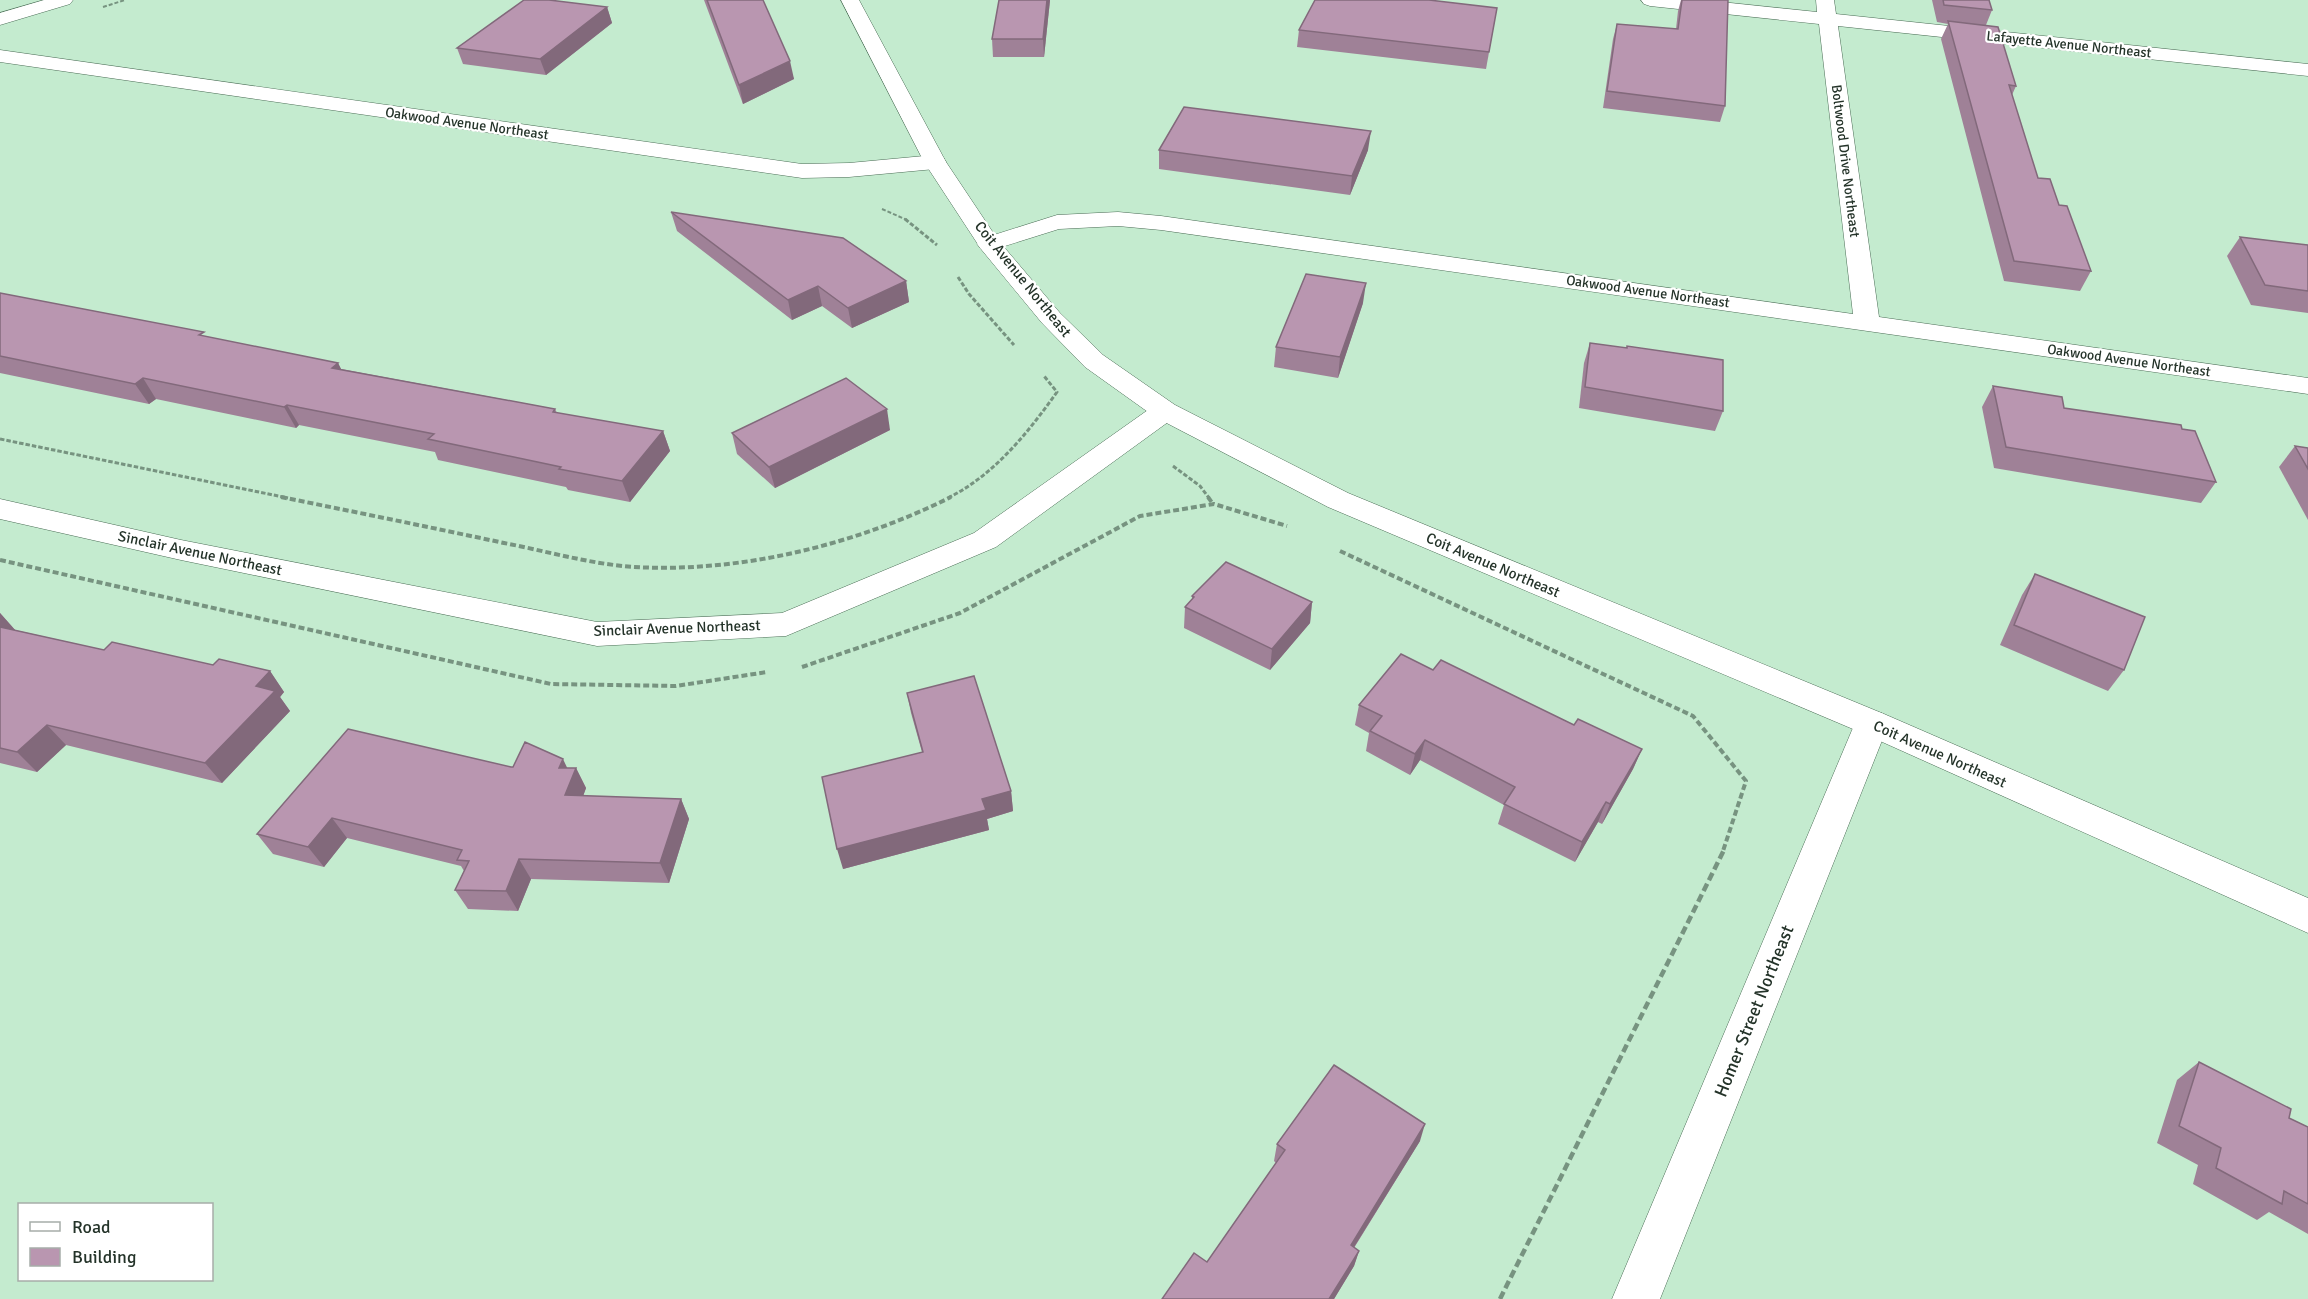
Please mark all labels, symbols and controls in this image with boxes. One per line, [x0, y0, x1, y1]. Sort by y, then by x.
street label: Lafayette Avenue Northeast [1986, 27, 2152, 62]
street label: Boltwood Drive Northeast [1828, 84, 1863, 239]
street label: Oakwood Avenue Northeast [384, 104, 550, 143]
street label: Coit Avenue Northeast [971, 218, 1075, 340]
street label: Oakwood Avenue Northeast [1565, 272, 1731, 311]
street label: Oakwood Avenue Northeast [2046, 341, 2212, 380]
street label: Sinclair Avenue Northeast [116, 527, 284, 579]
street label: Coit Avenue Northeast [1423, 529, 1563, 601]
street label: Sinclair Avenue Northeast [593, 616, 761, 640]
street label: Coit Avenue Northeast [1871, 717, 2009, 791]
street label: Homer Street Northeast [1709, 922, 1799, 1100]
legend [18, 1203, 213, 1281]
text: Road [72, 1216, 111, 1238]
text: Building [72, 1246, 136, 1268]

